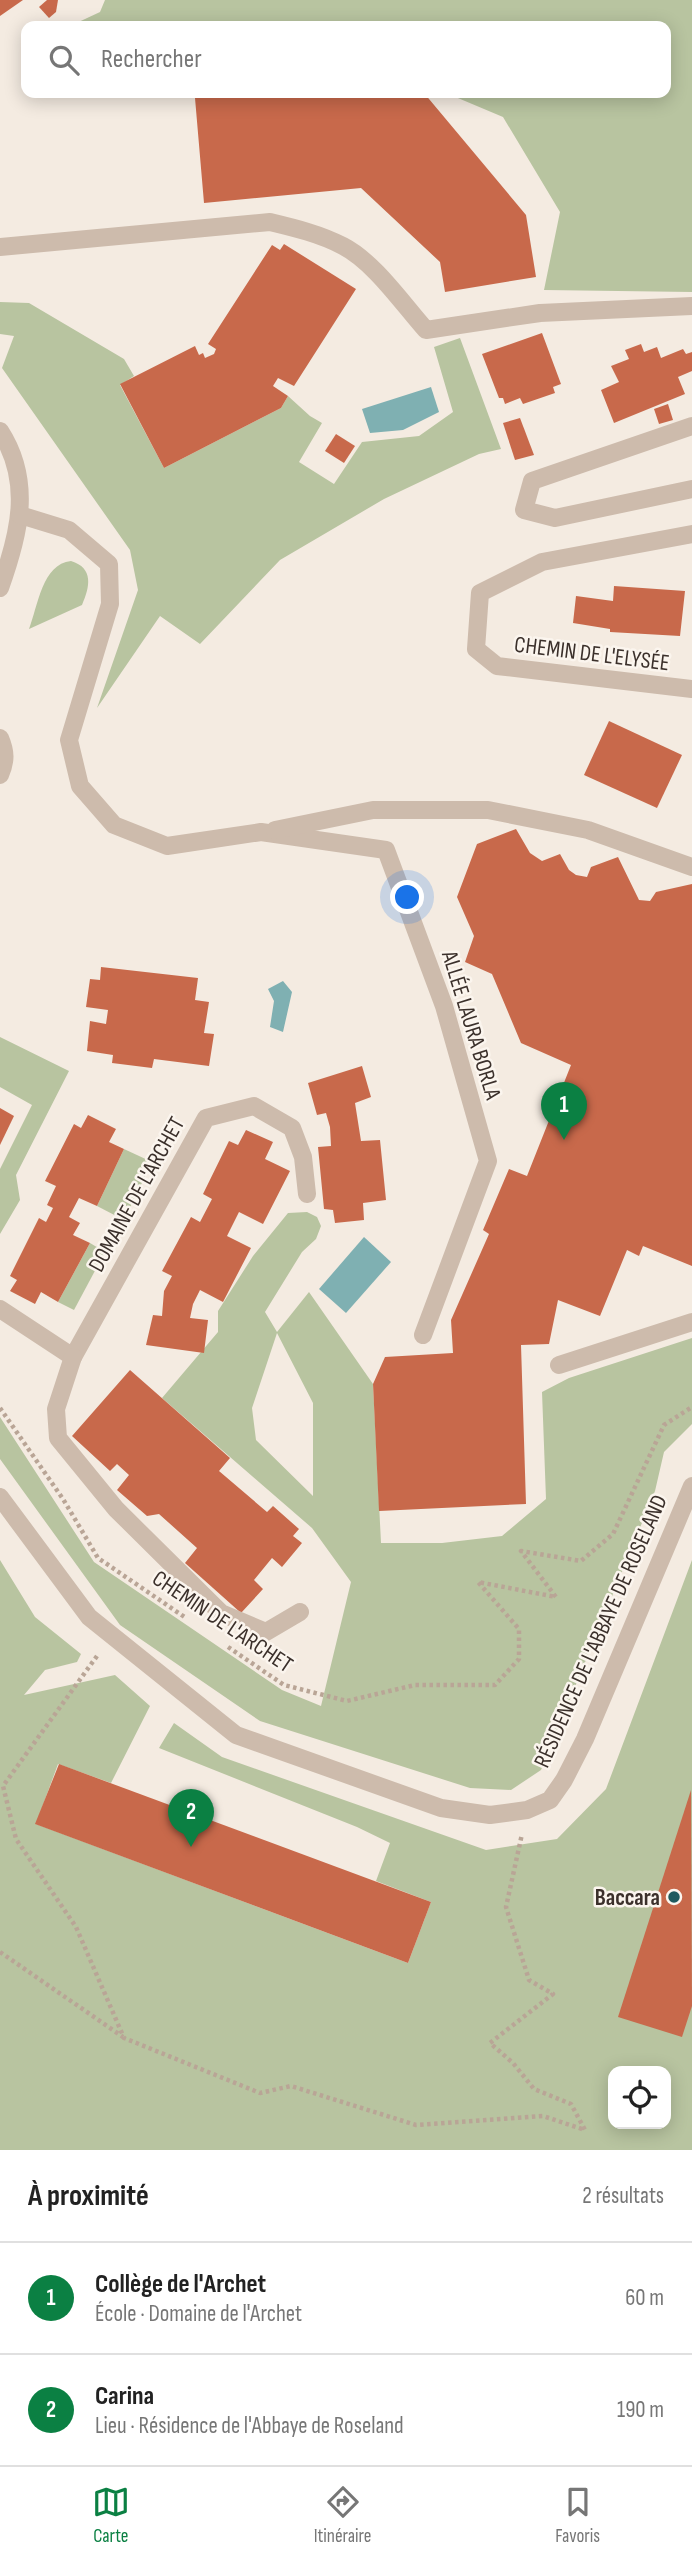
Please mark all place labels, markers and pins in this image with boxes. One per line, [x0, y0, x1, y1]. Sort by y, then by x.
pin: 1 [541, 1082, 587, 1140]
pin: 2 [168, 1789, 214, 1847]
place label: Baccara [595, 1884, 660, 1912]
marker: Baccara [666, 1889, 682, 1905]

